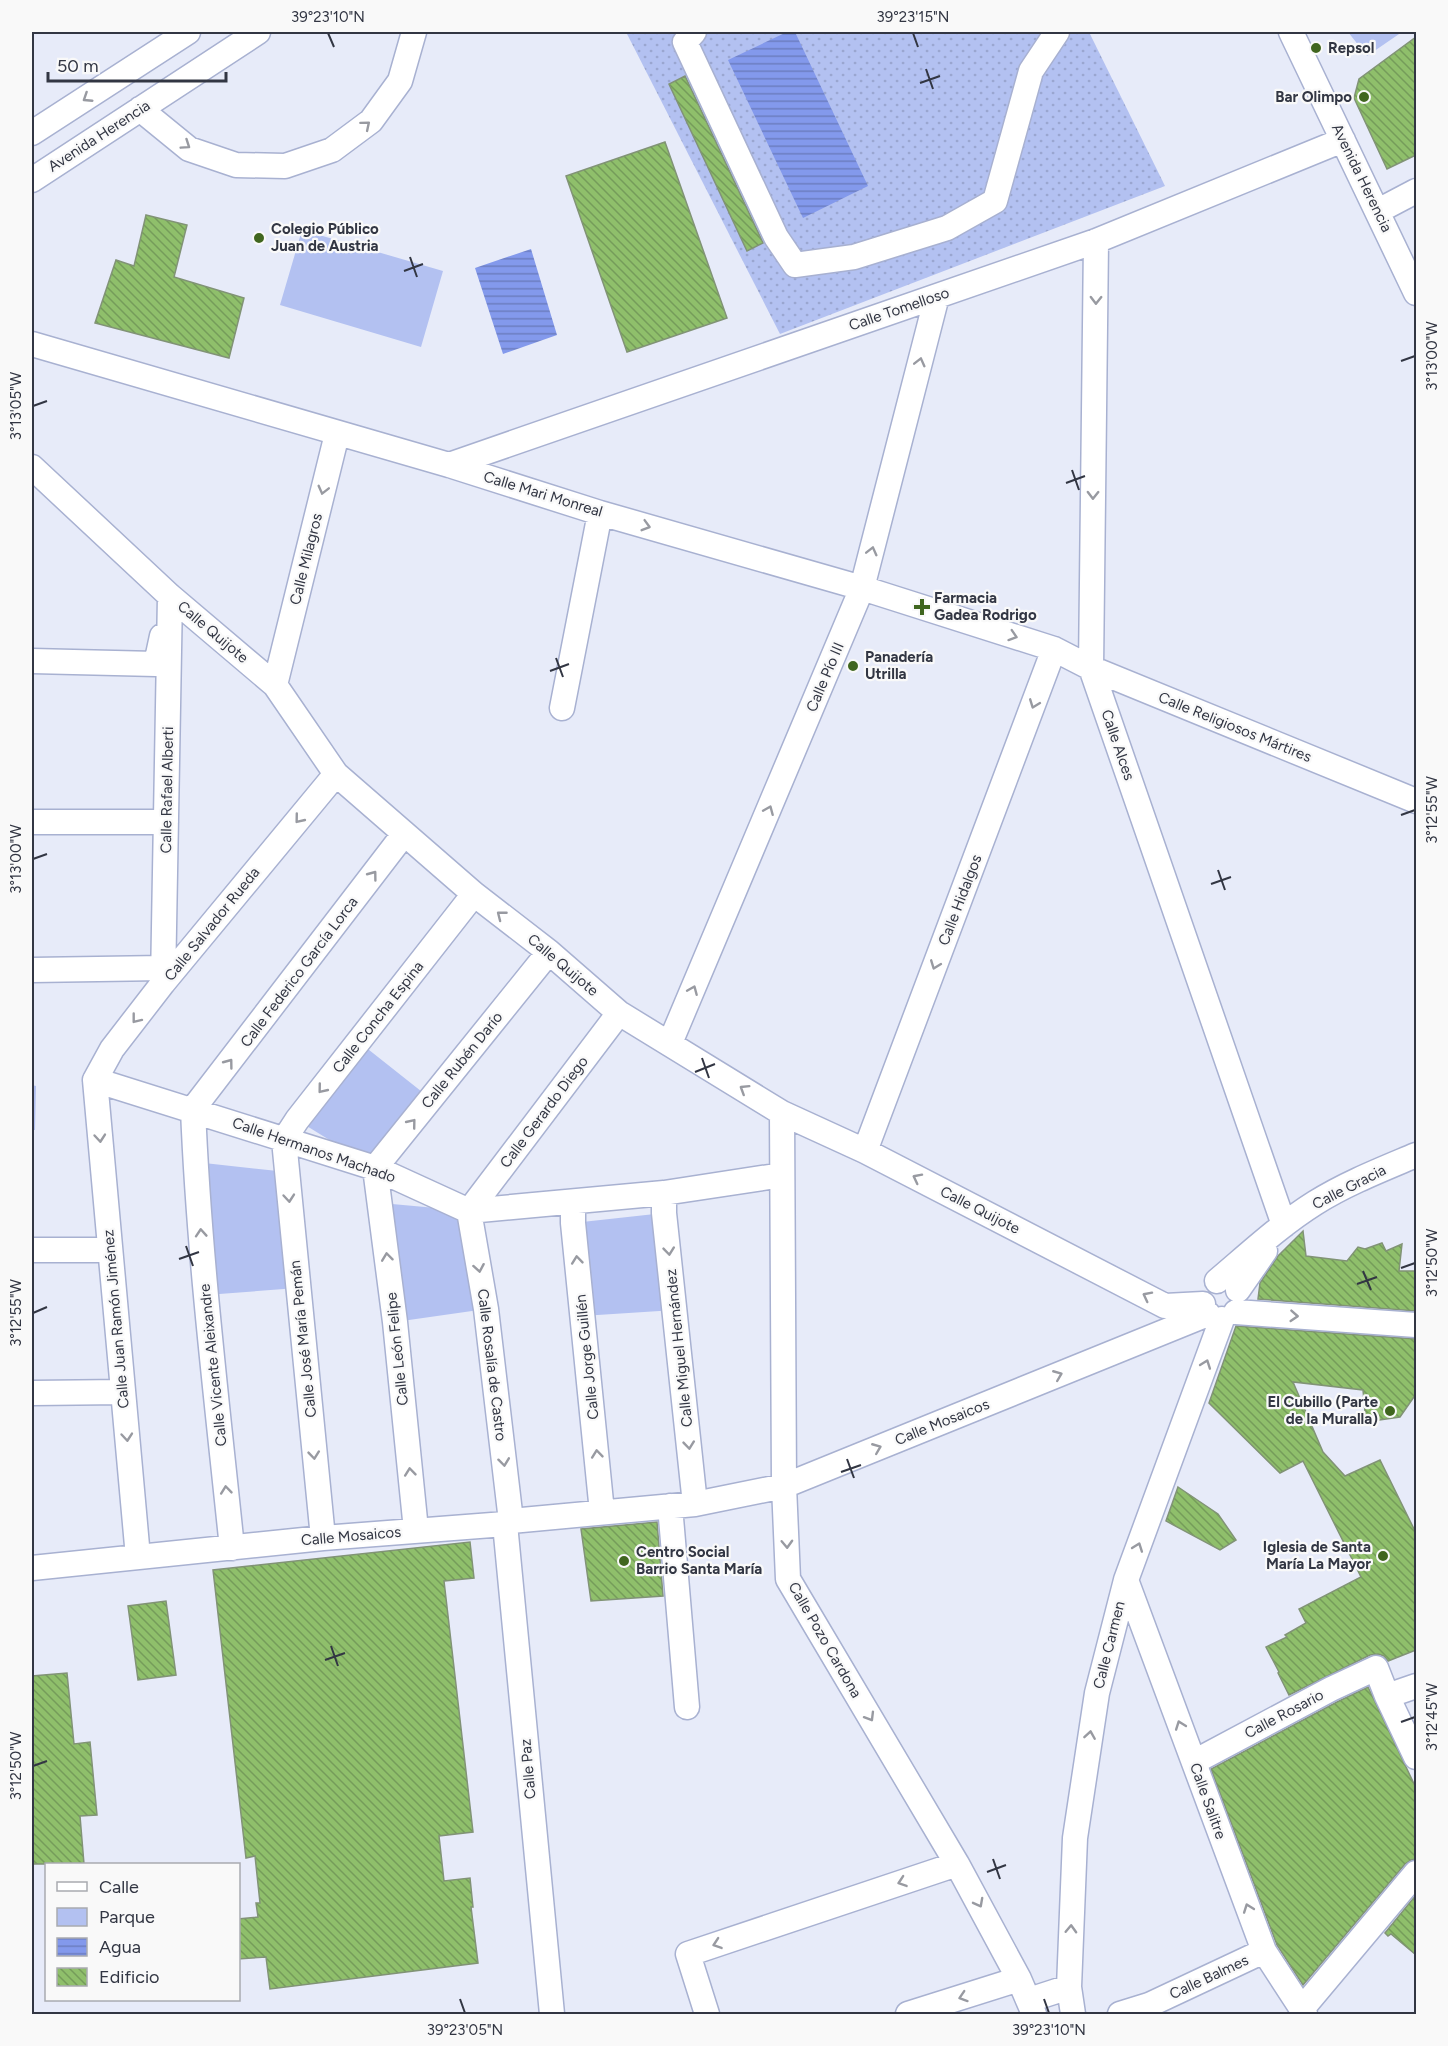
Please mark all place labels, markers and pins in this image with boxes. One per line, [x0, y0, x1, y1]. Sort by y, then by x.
place label: Repsol [1328, 39, 1374, 57]
marker: Repsol [1309, 41, 1323, 55]
place label: Bar Olimpo [1275, 88, 1352, 106]
marker: Bar Olimpo [1357, 90, 1371, 104]
place label: Colegio Público Juan de Austria [271, 220, 379, 255]
marker: Colegio Público Juan de Austria [252, 231, 266, 245]
place label: Farmacia Gadea Rodrigo [934, 589, 1037, 624]
marker: Farmacia Gadea Rodrigo [915, 600, 929, 614]
place label: Panadería Utrilla [865, 648, 933, 683]
marker: Panadería Utrilla [846, 659, 860, 673]
place label: El Cubillo (Parte de la Muralla) [1267, 1393, 1379, 1428]
marker: El Cubillo (Parte de la Muralla) [1383, 1404, 1397, 1418]
place label: Iglesia de Santa María La Mayor [1263, 1538, 1371, 1573]
place label: Centro Social Barrio Santa María [636, 1543, 762, 1578]
marker: Iglesia de Santa María La Mayor [1376, 1549, 1390, 1563]
marker: Centro Social Barrio Santa María [617, 1554, 631, 1568]

